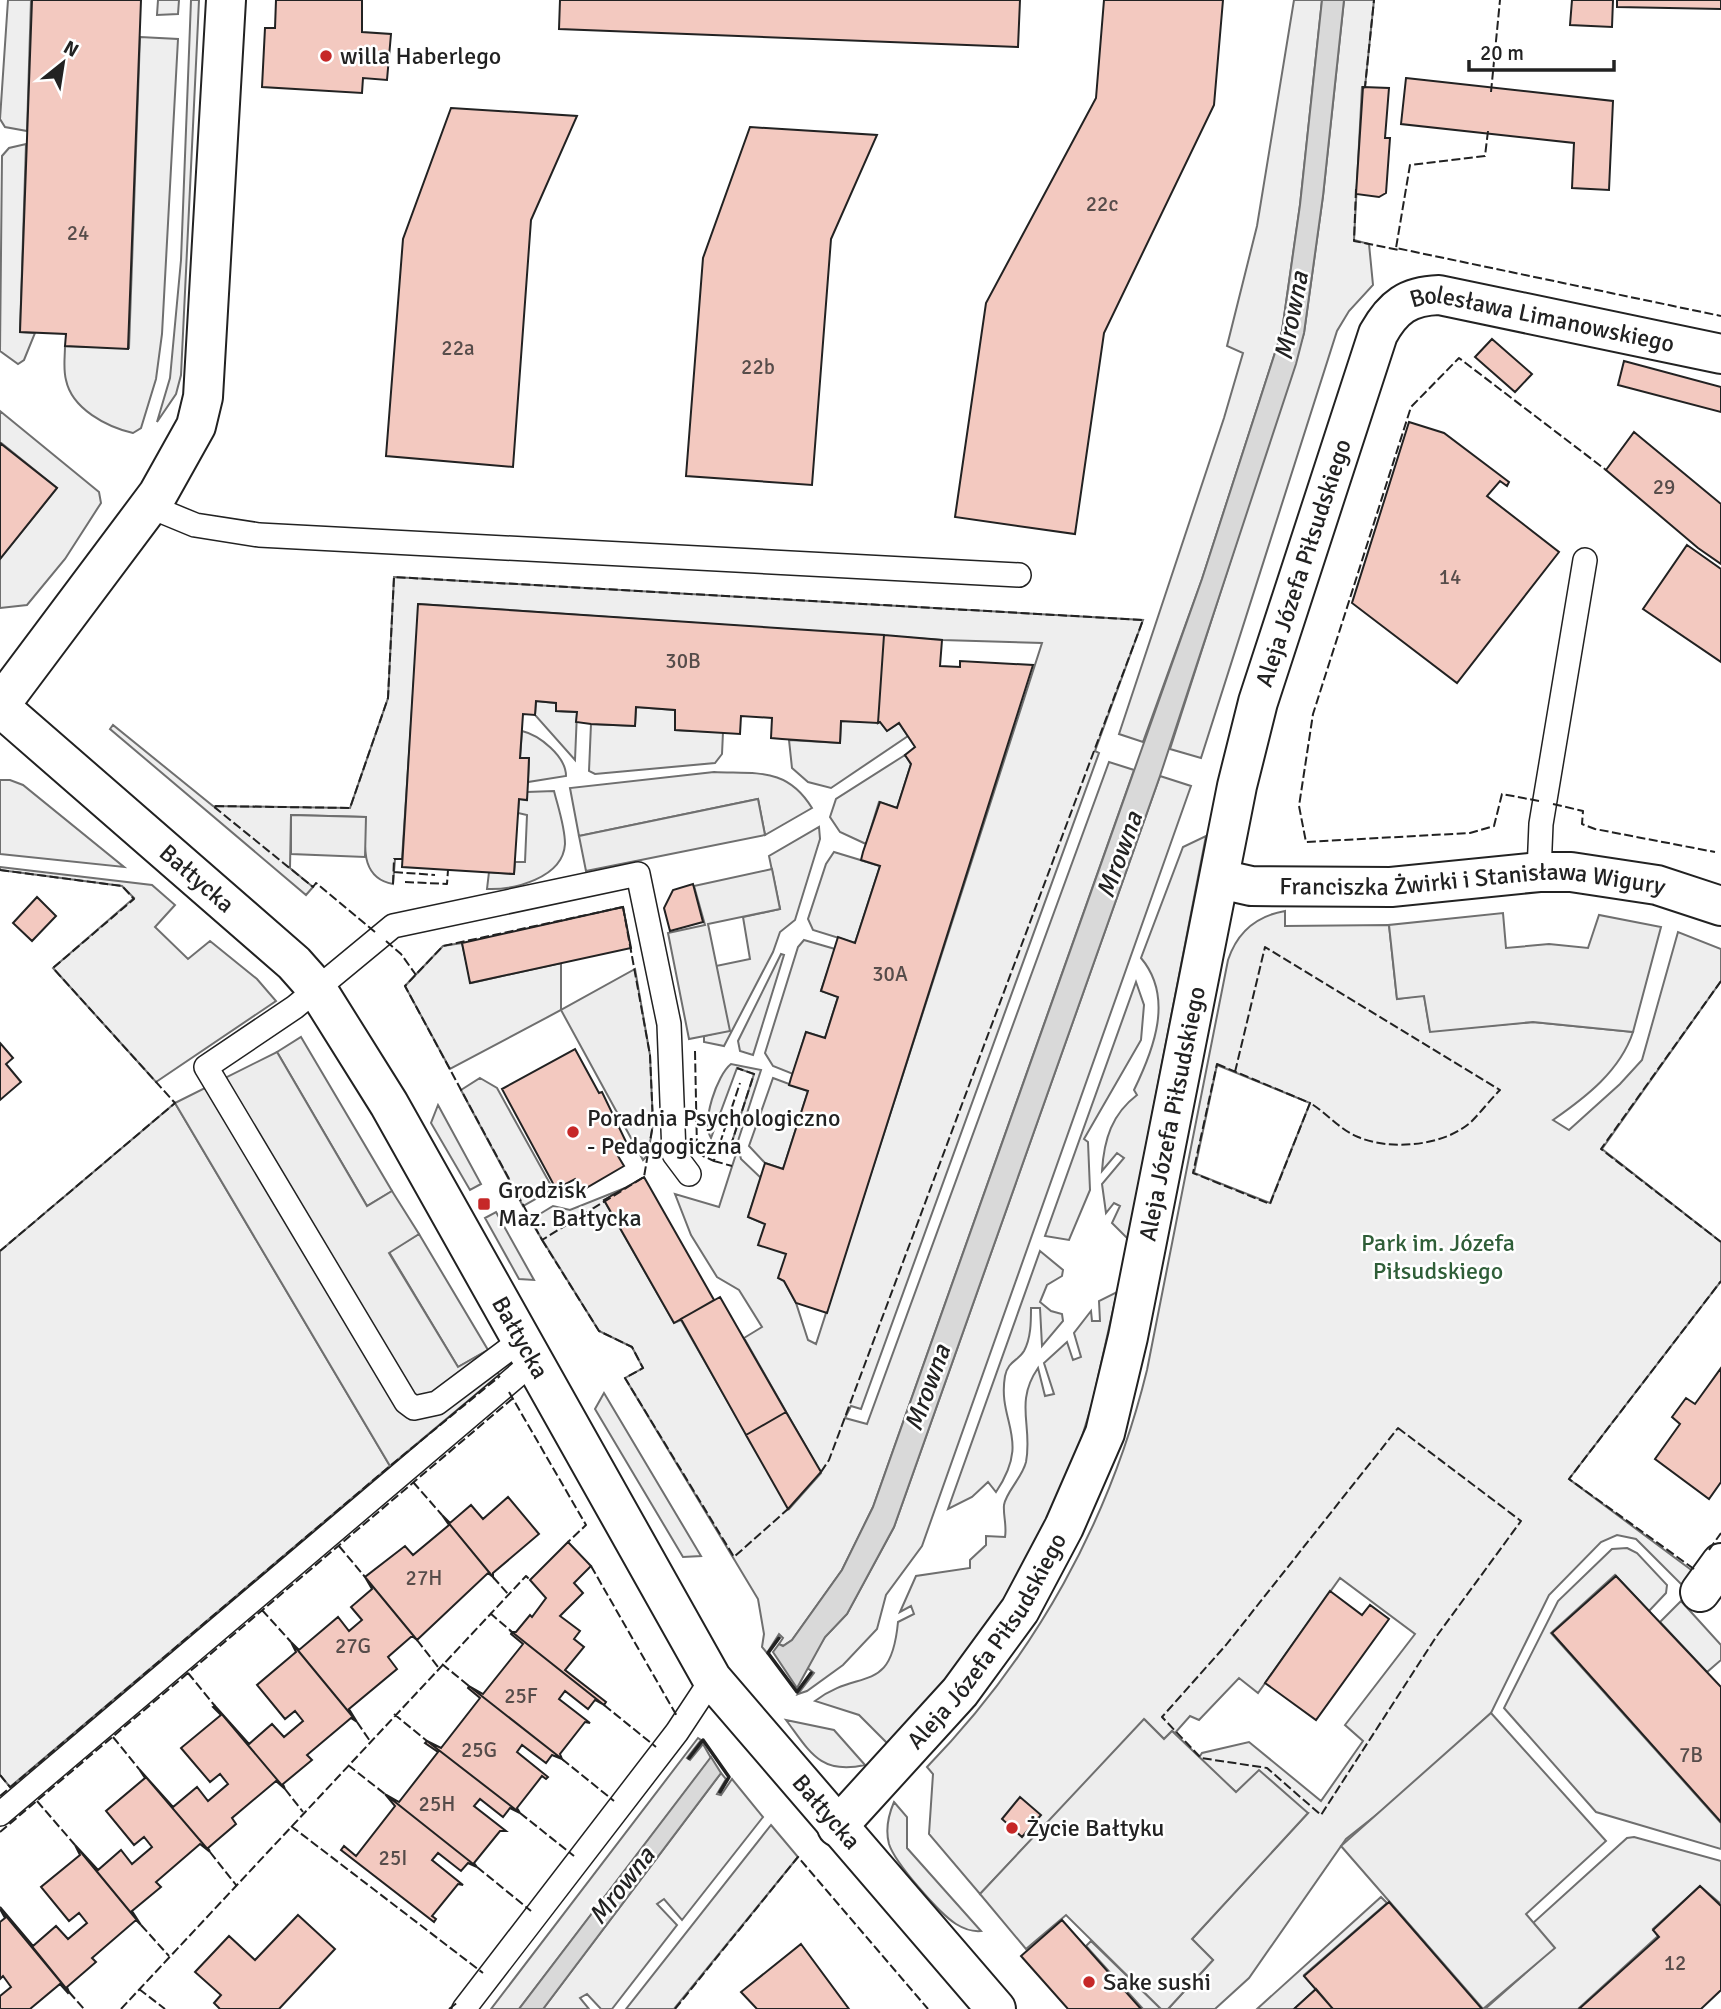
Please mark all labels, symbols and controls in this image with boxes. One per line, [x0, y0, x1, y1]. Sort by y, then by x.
north arrow [28, 28, 98, 98]
scale bar [1469, 28, 1614, 72]
text: N [59, 35, 83, 63]
text: 20 m [1480, 40, 1524, 66]
place label: willa Haberlego [340, 41, 501, 71]
marker: willa Haberlego [318, 48, 334, 64]
house number: 22c [1086, 191, 1118, 217]
house number: 24 [67, 220, 89, 246]
water label: Mrowna [1268, 268, 1316, 363]
street label: Bolesława Limanowskiego [1406, 280, 1677, 359]
house number: 22a [441, 335, 475, 361]
house number: 22b [741, 354, 775, 380]
street label: Aleja Józefa Piłsudskiego [1249, 435, 1358, 691]
house number: 29 [1653, 474, 1675, 500]
house number: 14 [1439, 564, 1461, 590]
house number: 30B [665, 648, 701, 674]
water label: Mrowna [1090, 807, 1151, 903]
street label: Bałtycka [153, 838, 241, 919]
street label: Franciszka Żwirki i Stanisława Wigury [1279, 857, 1670, 902]
house number: 30A [872, 961, 908, 987]
street label: Aleja Józefa Piłsudskiego [1132, 984, 1212, 1244]
place label: Poradnia Psychologiczno - Pedagogiczna [587, 1103, 840, 1161]
marker: Poradnia Psychologiczno - Pedagogiczna [565, 1124, 581, 1140]
place label: Grodzisk Maz. Bałtycka [498, 1175, 642, 1233]
marker: Grodzisk Maz. Bałtycka [476, 1196, 492, 1212]
park label: Park im. Józefa Piłsudskiego [1361, 1228, 1515, 1286]
street label: Bałtycka [485, 1291, 555, 1384]
water label: Mrowna [898, 1340, 959, 1436]
street label: Aleja Józefa Piłsudskiego [900, 1528, 1073, 1755]
house number: 27H [406, 1565, 442, 1591]
house number: 27G [335, 1633, 371, 1659]
house number: 25F [504, 1683, 538, 1709]
house number: 25G [461, 1737, 497, 1763]
house number: 7B [1679, 1742, 1703, 1768]
street label: Bałtycka [786, 1768, 867, 1856]
house number: 25H [419, 1791, 455, 1817]
place label: Życie Bałtyku [1026, 1813, 1164, 1843]
marker: Życie Bałtyku [1004, 1820, 1020, 1836]
water label: Mrowna [582, 1840, 663, 1931]
house number: 25I [379, 1845, 407, 1871]
house number: 12 [1664, 1950, 1686, 1976]
place label: Sake sushi [1103, 1967, 1211, 1997]
marker: Sake sushi [1081, 1974, 1097, 1990]

